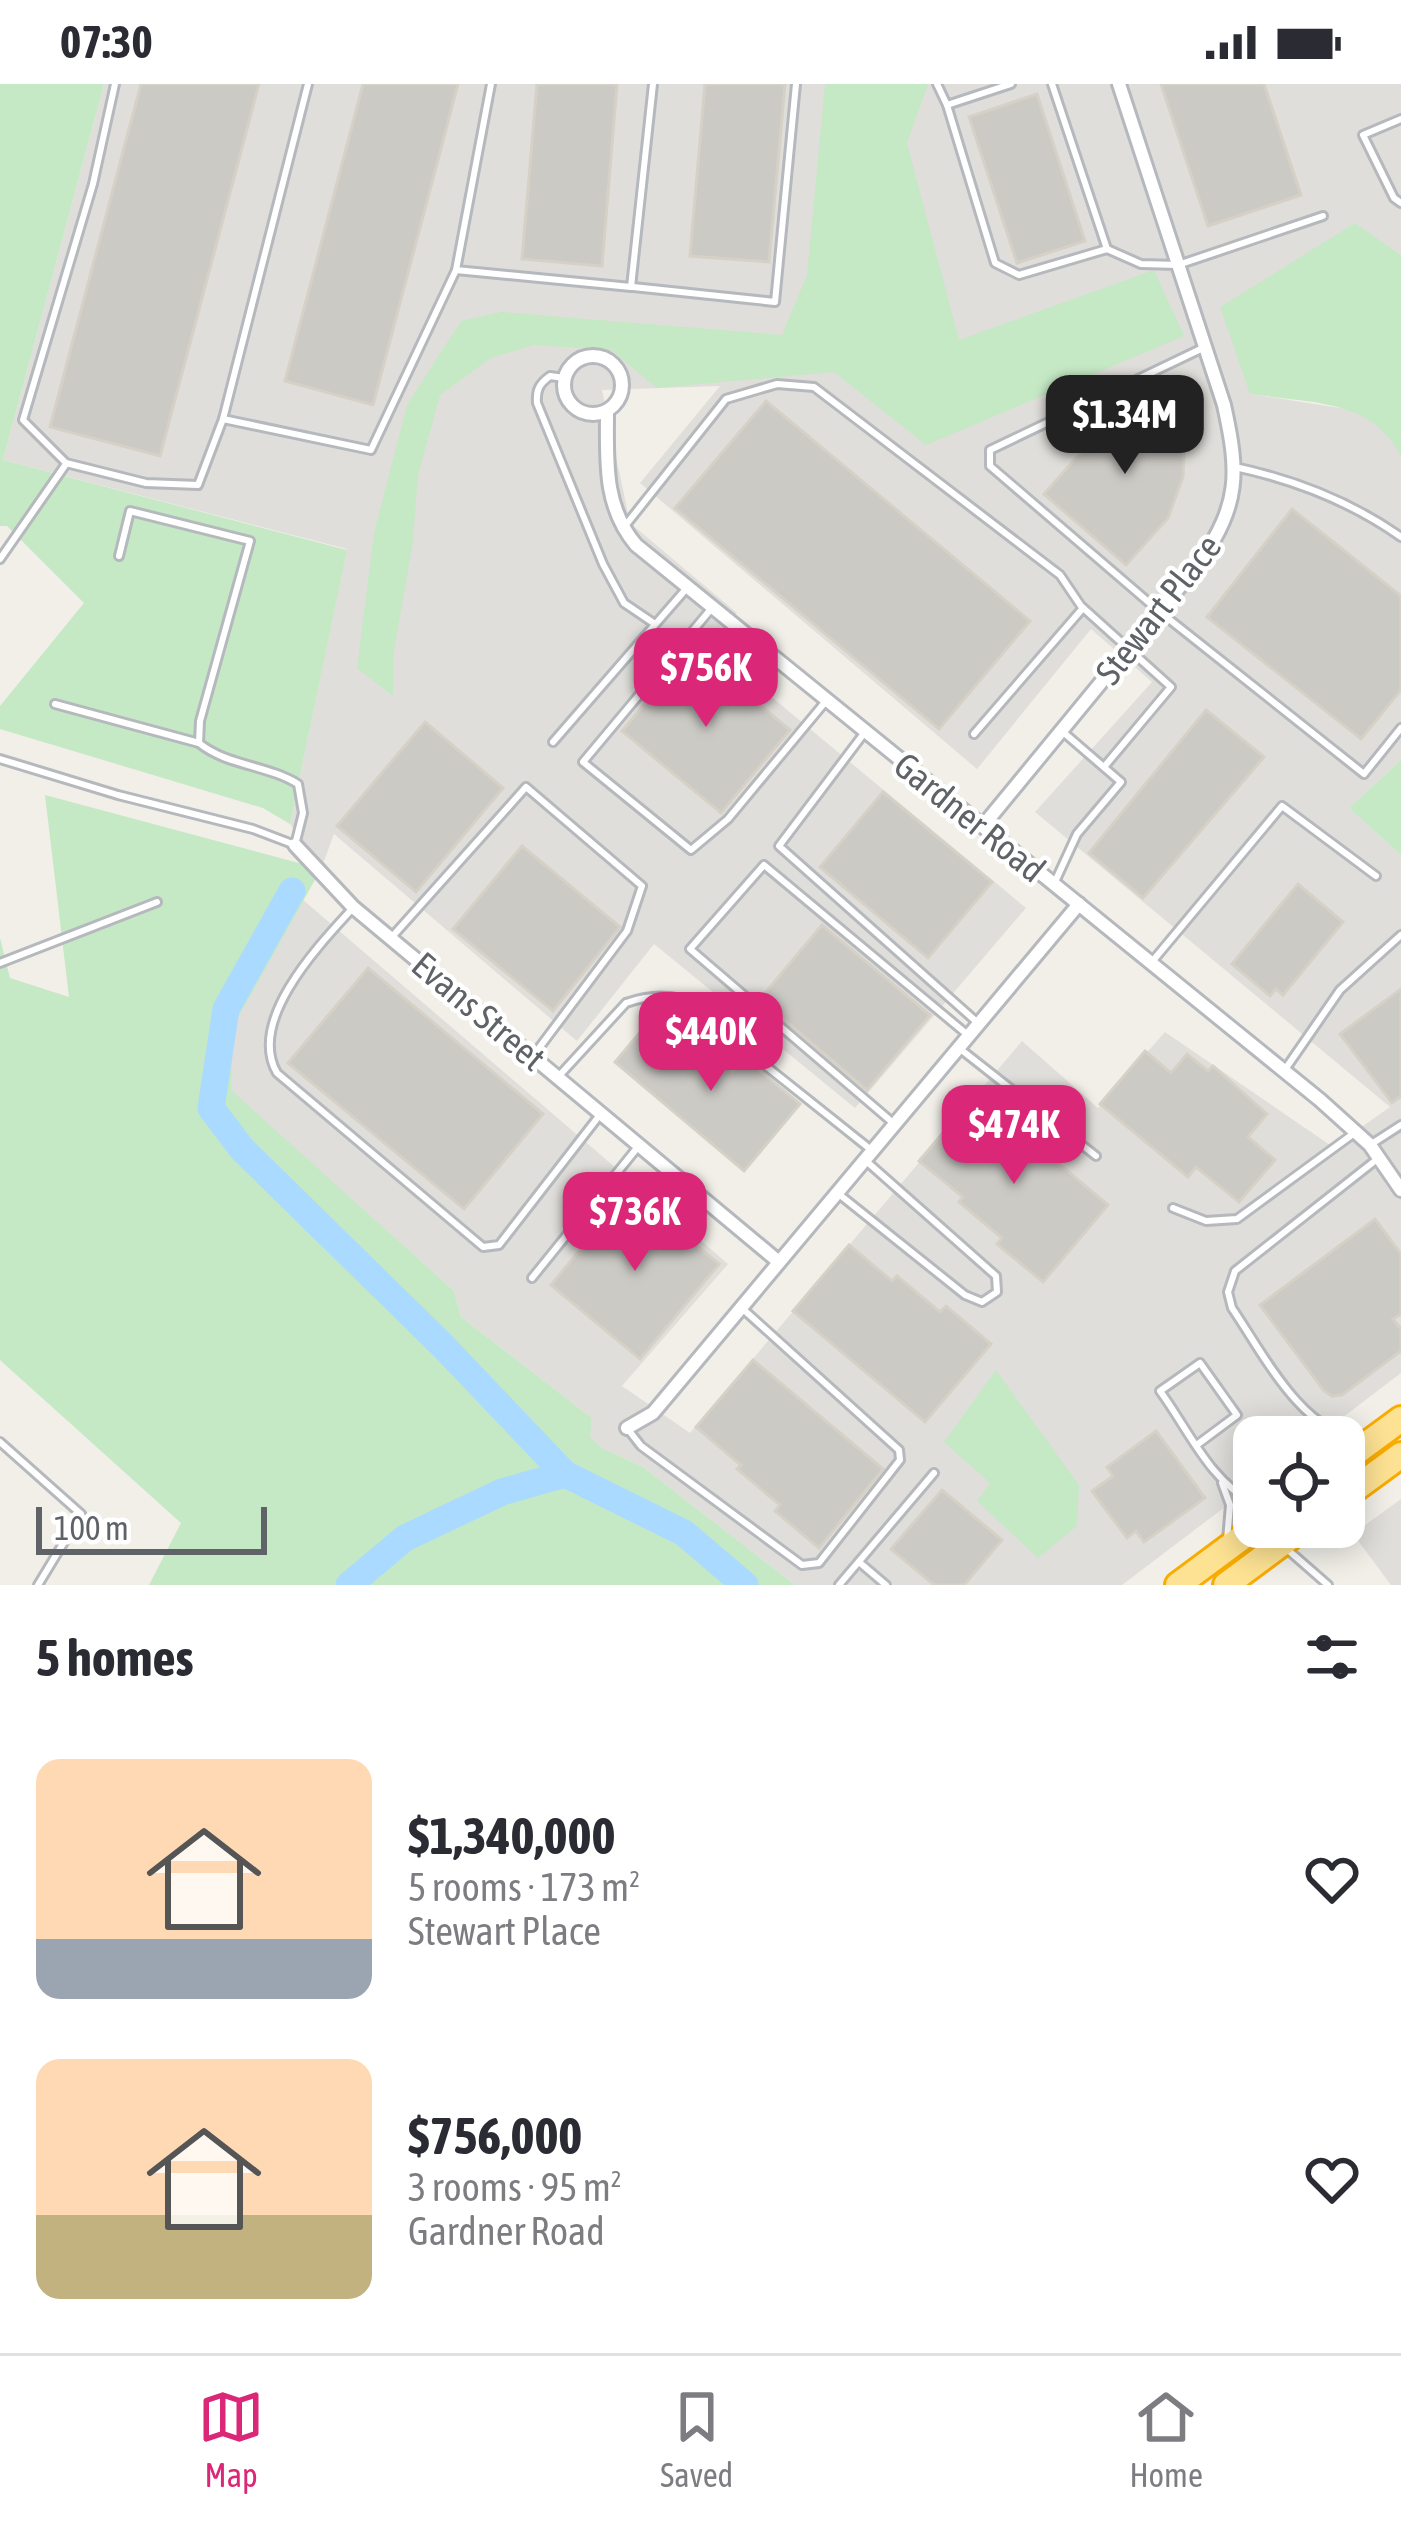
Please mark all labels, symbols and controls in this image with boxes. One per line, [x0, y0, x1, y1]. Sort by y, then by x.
text: 07:30 [60, 16, 153, 68]
pin: $1.34M [1027, 375, 1223, 477]
text: $1.34M [1073, 392, 1177, 436]
street label: Stewart Place [1087, 526, 1229, 692]
pin: $756K [622, 628, 790, 730]
text: $756K [661, 645, 751, 689]
street label: Gardner Road [886, 744, 1054, 890]
street label: Evans Street [404, 943, 554, 1079]
pin: $440K [627, 992, 795, 1094]
text: $440K [666, 1009, 756, 1053]
pin: $474K [930, 1085, 1098, 1187]
text: $474K [969, 1102, 1059, 1146]
pin: $736K [551, 1172, 719, 1274]
text: $736K [590, 1189, 680, 1233]
map controls [1233, 1416, 1365, 1548]
button: locate [1233, 1416, 1365, 1548]
scale bar [36, 1501, 267, 1554]
text: 100 m [54, 1509, 129, 1547]
icon: filters [1299, 1624, 1365, 1690]
text: 5 homes [36, 1628, 194, 1687]
text: $1,340,000 [408, 1806, 615, 1865]
icon: home [132, 1807, 276, 1951]
icon: heart [1299, 1846, 1365, 1912]
text: 5 rooms · 173 m² [408, 1865, 640, 1909]
text: Stewart Place [408, 1909, 601, 1953]
text: $756,000 [408, 2106, 582, 2165]
icon: home [132, 2107, 276, 2251]
icon: heart [1299, 2146, 1365, 2212]
text: 3 rooms · 95 m² [408, 2165, 622, 2209]
text: Gardner Road [408, 2209, 605, 2253]
tab: Map [198, 2384, 264, 2494]
tab: Saved [660, 2384, 733, 2494]
tab: Home [1129, 2384, 1203, 2494]

